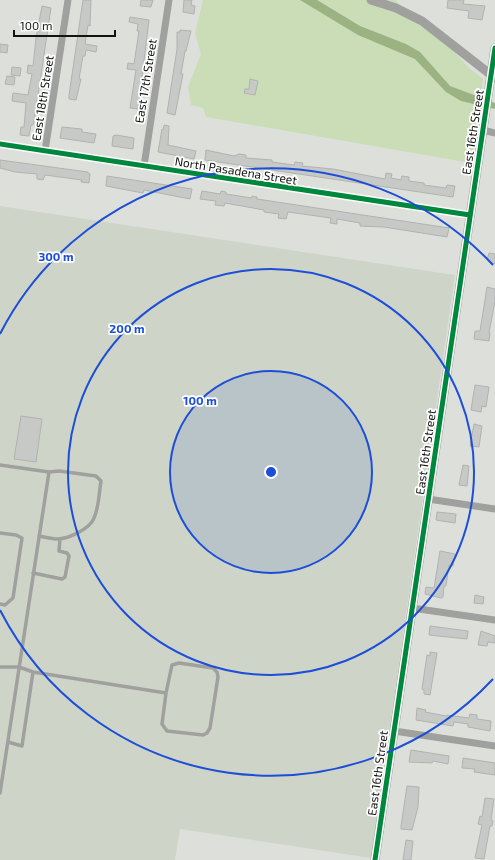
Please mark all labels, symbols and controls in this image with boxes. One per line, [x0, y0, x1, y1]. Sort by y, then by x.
scale bar [14, 12, 115, 38]
text: 100 m [20, 18, 52, 32]
street label: East 17th Street [131, 37, 159, 124]
street label: East 18th Street [28, 54, 56, 142]
street label: East 16th Street [458, 88, 486, 176]
street label: North Pasadena Street [174, 153, 299, 187]
text: 300 m [38, 249, 74, 263]
text: 200 m [109, 321, 145, 335]
text: 100 m [183, 393, 217, 407]
street label: East 16th Street [412, 408, 438, 495]
centre of rings [264, 465, 278, 479]
street label: East 16th Street [364, 729, 390, 816]

